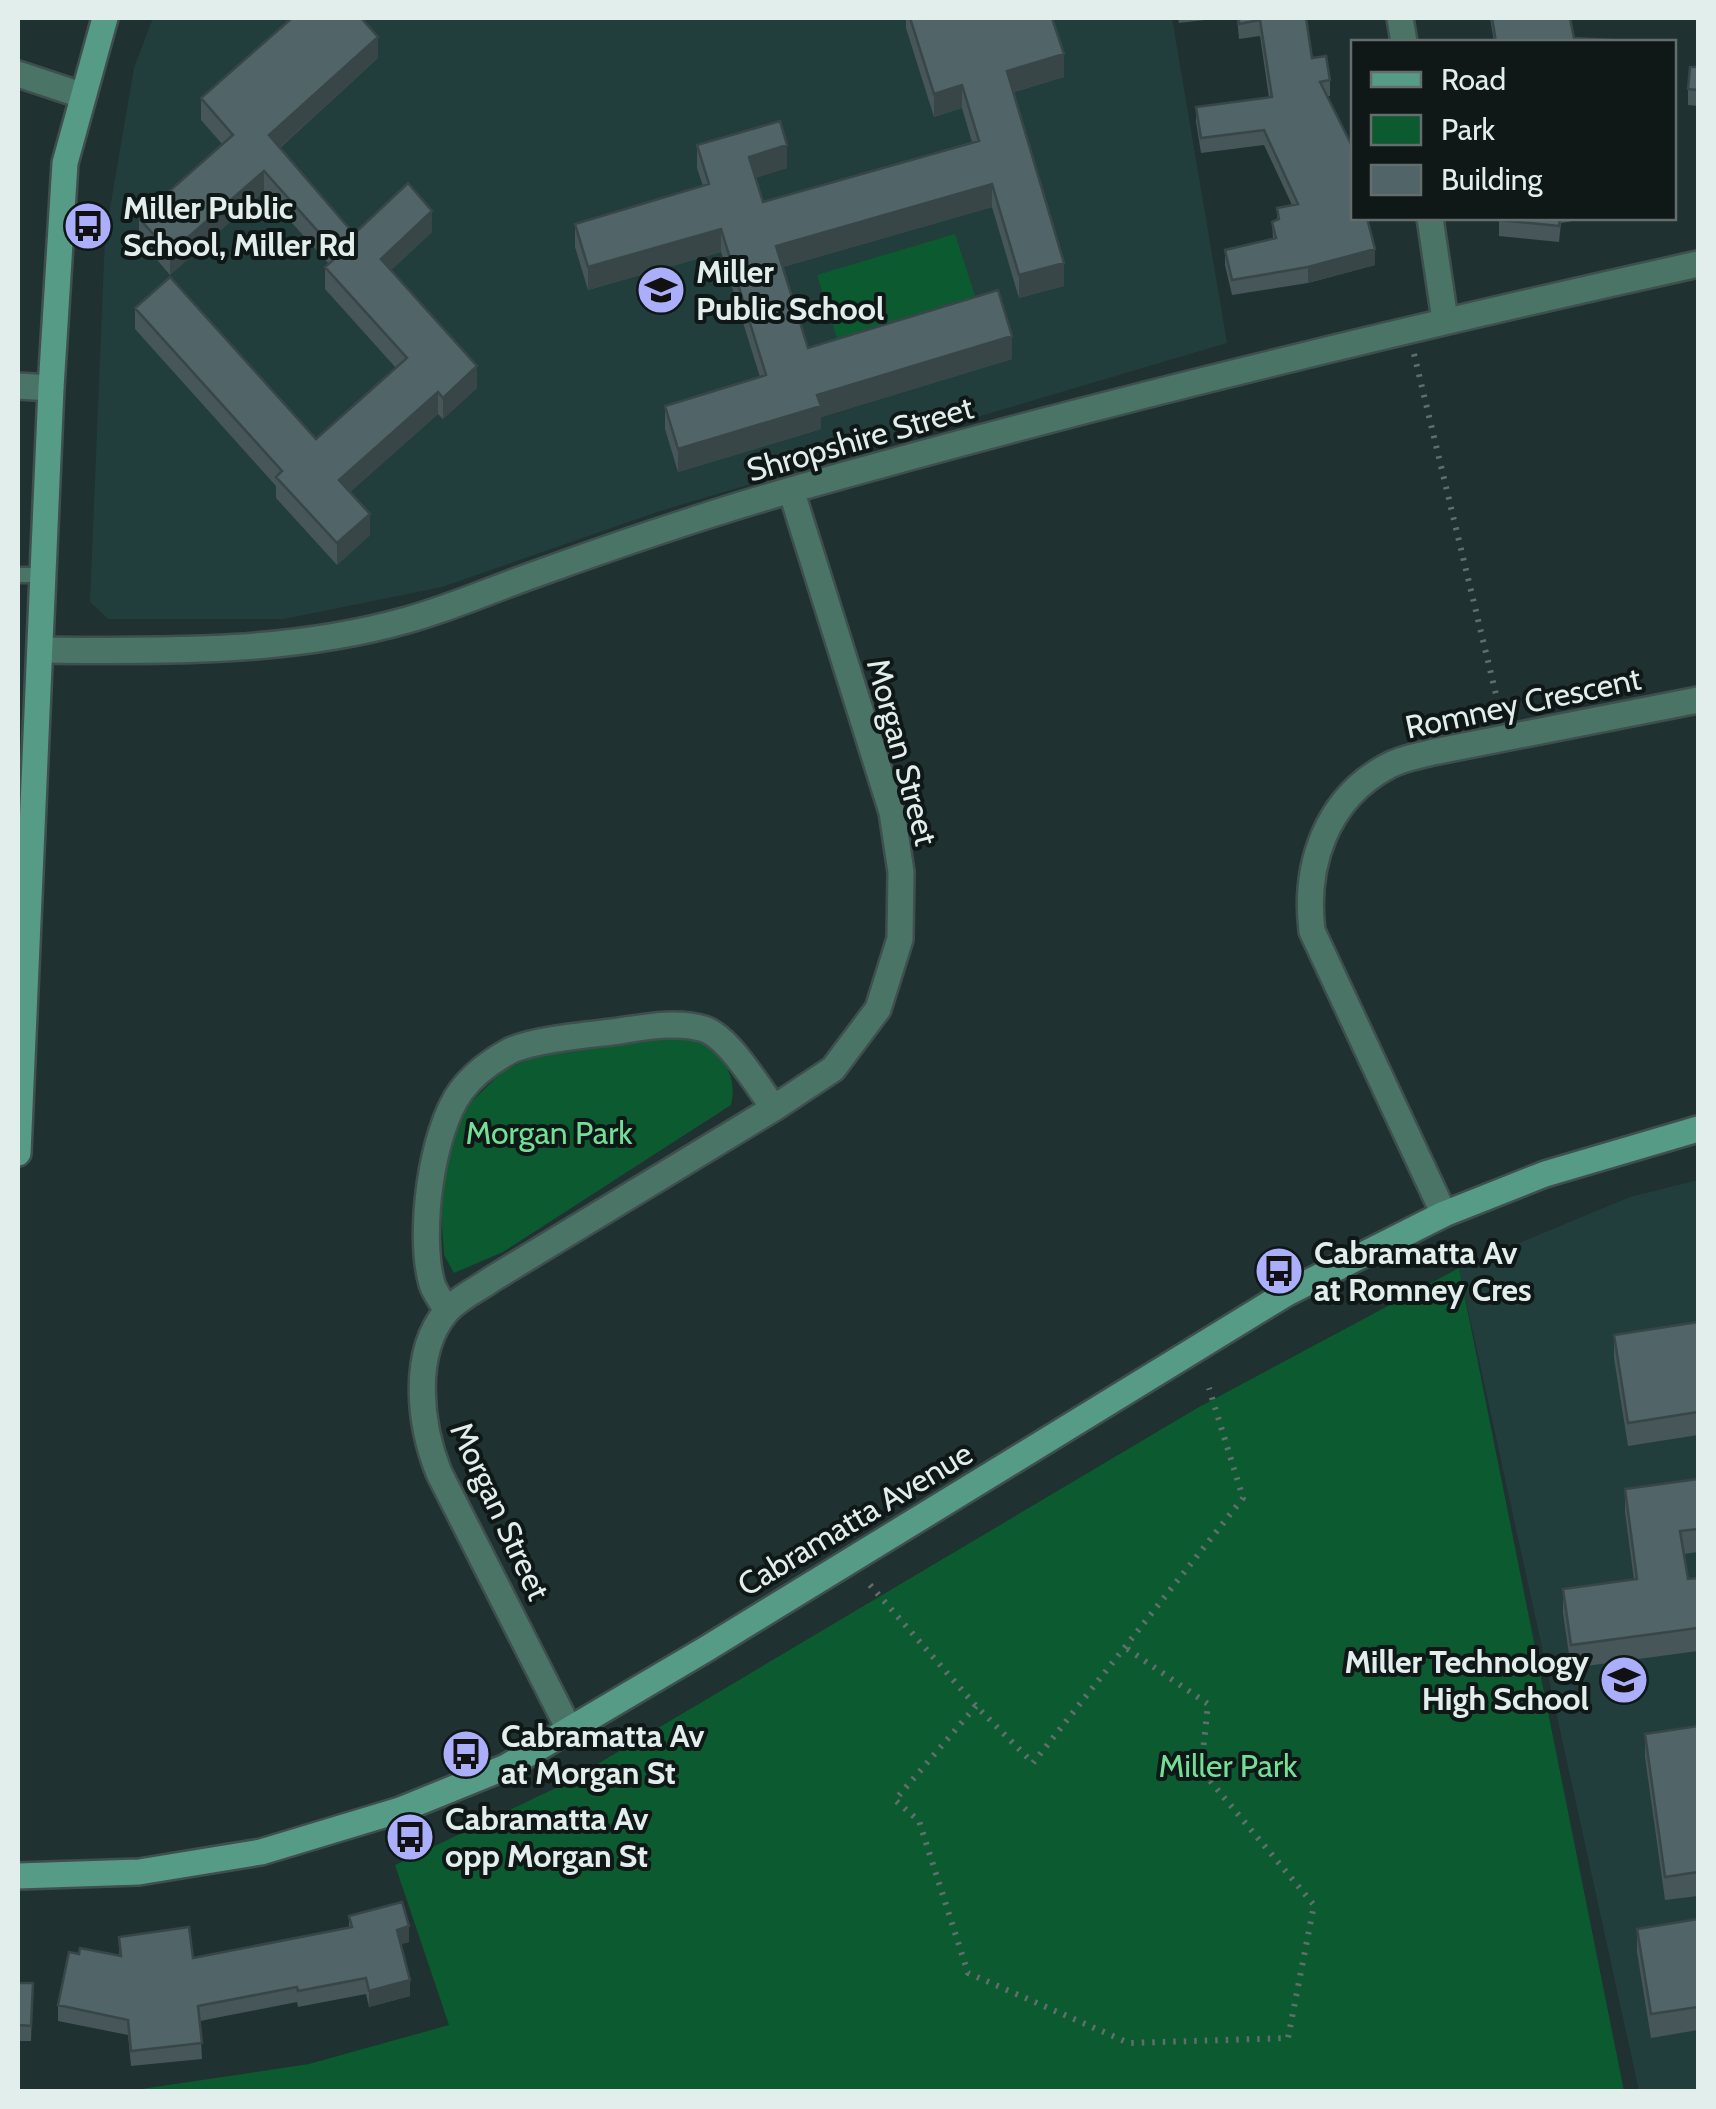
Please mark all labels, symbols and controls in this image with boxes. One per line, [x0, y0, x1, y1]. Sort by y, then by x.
legend [1351, 40, 1676, 220]
text: Road [1441, 61, 1506, 98]
text: Park [1441, 111, 1496, 148]
text: Building [1441, 161, 1544, 198]
place label: Miller Public School, Miller Rd [123, 188, 356, 264]
bus stop icon: Miller Public School, Miller Rd [62, 200, 114, 252]
place label: Miller Public School [696, 252, 884, 328]
school or university icon: Miller Public School [635, 264, 687, 316]
street label: Shropshire Street [742, 387, 978, 489]
street label: Morgan Street [859, 654, 946, 850]
street label: Romney Crescent [1402, 658, 1644, 747]
park label: Morgan Park [465, 1113, 633, 1152]
place label: Cabramatta Av at Romney Cres [1314, 1233, 1531, 1309]
bus stop icon: Cabramatta Av at Romney Cres [1253, 1245, 1305, 1297]
street label: Morgan Street [442, 1416, 559, 1606]
street label: Cabramatta Avenue [730, 1433, 979, 1604]
place label: Miller Technology High School [1344, 1642, 1590, 1718]
school or university icon: Miller Technology High School [1598, 1654, 1650, 1706]
place label: Cabramatta Av at Morgan St [501, 1716, 705, 1792]
bus stop icon: Cabramatta Av at Morgan St [440, 1728, 492, 1780]
park label: Miller Park [1159, 1746, 1298, 1785]
place label: Cabramatta Av opp Morgan St [445, 1799, 649, 1875]
bus stop icon: Cabramatta Av opp Morgan St [384, 1811, 436, 1863]

